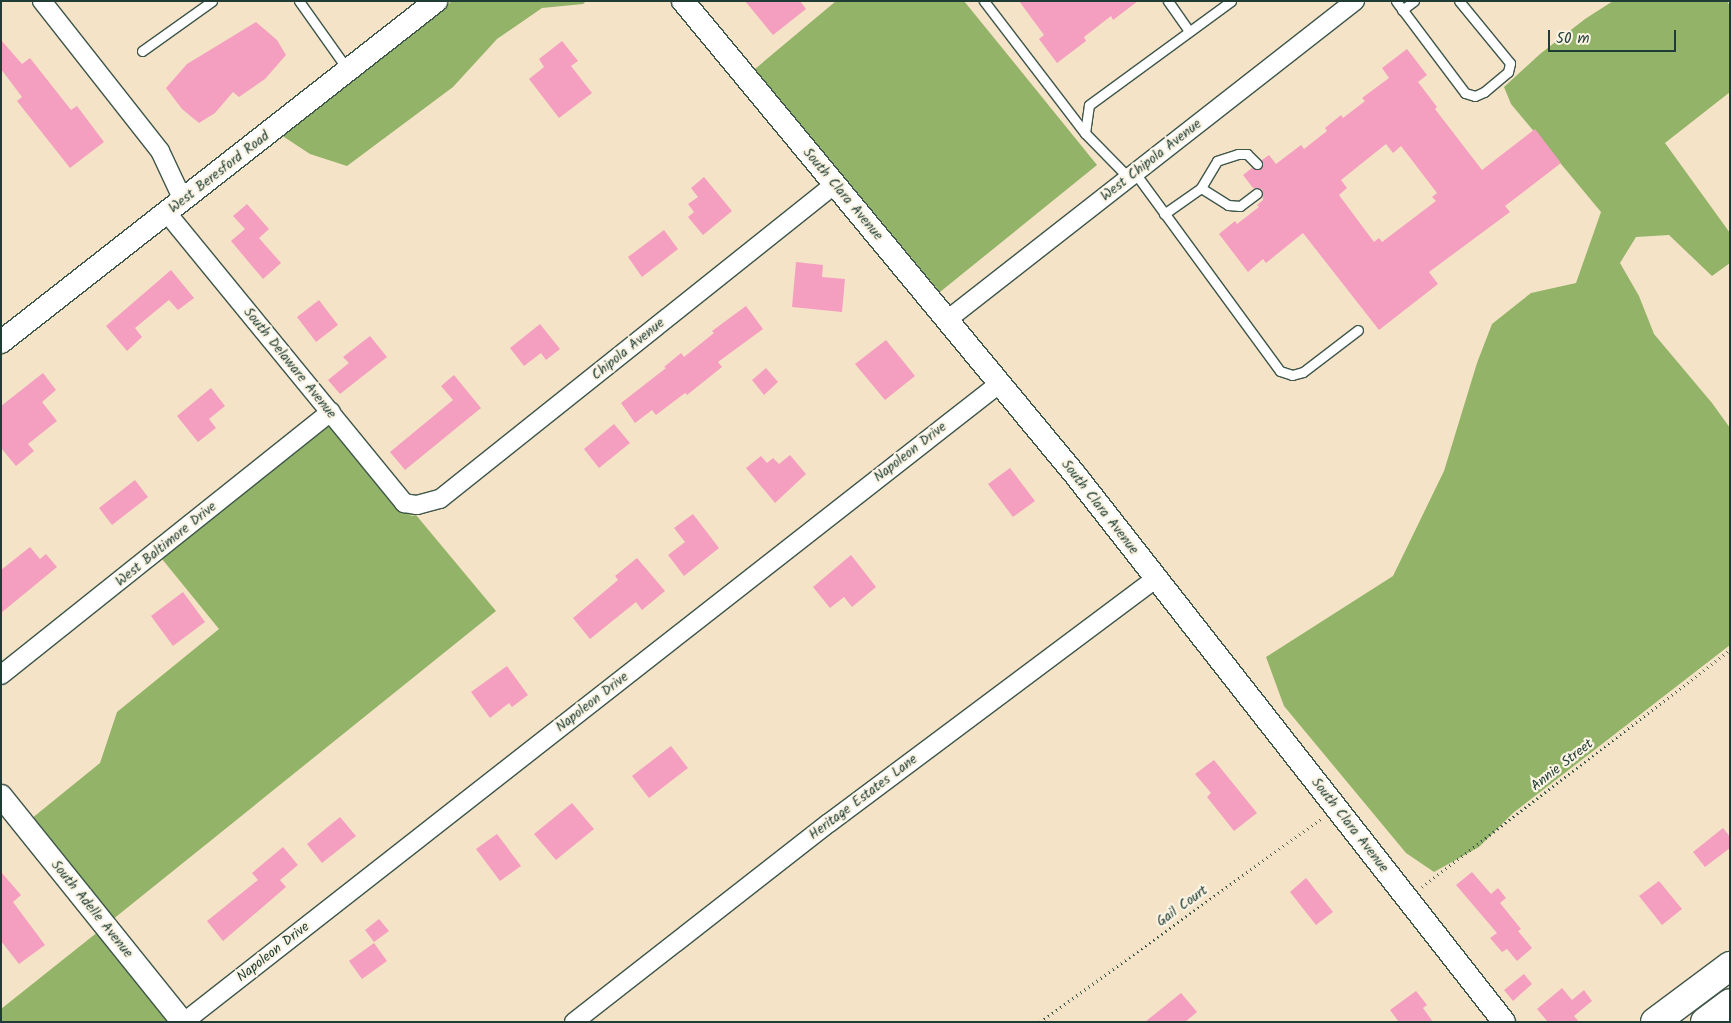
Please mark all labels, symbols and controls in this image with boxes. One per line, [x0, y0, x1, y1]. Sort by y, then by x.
scale bar [1551, 20, 1678, 52]
text: 50 m [1556, 27, 1590, 51]
street label: West Chipola Avenue [1097, 115, 1205, 205]
street label: West Beresford Road [165, 127, 273, 217]
street label: South Clara Avenue [799, 144, 887, 244]
street label: South Delaware Avenue [240, 304, 340, 422]
street label: Chipola Avenue [588, 314, 668, 384]
street label: Napoleon Drive [870, 418, 950, 486]
street label: South Clara Avenue [1058, 456, 1142, 558]
street label: West Baltimore Drive [112, 498, 220, 590]
street label: Napoleon Drive [552, 668, 632, 736]
street label: Annie Street [1528, 736, 1596, 794]
street label: Heritage Estates Lane [805, 751, 921, 843]
street label: South Clara Avenue [1308, 774, 1392, 876]
street label: South Adelle Avenue [47, 857, 137, 961]
street label: Gail Court [1153, 882, 1211, 930]
street label: Napoleon Drive [233, 918, 313, 986]

